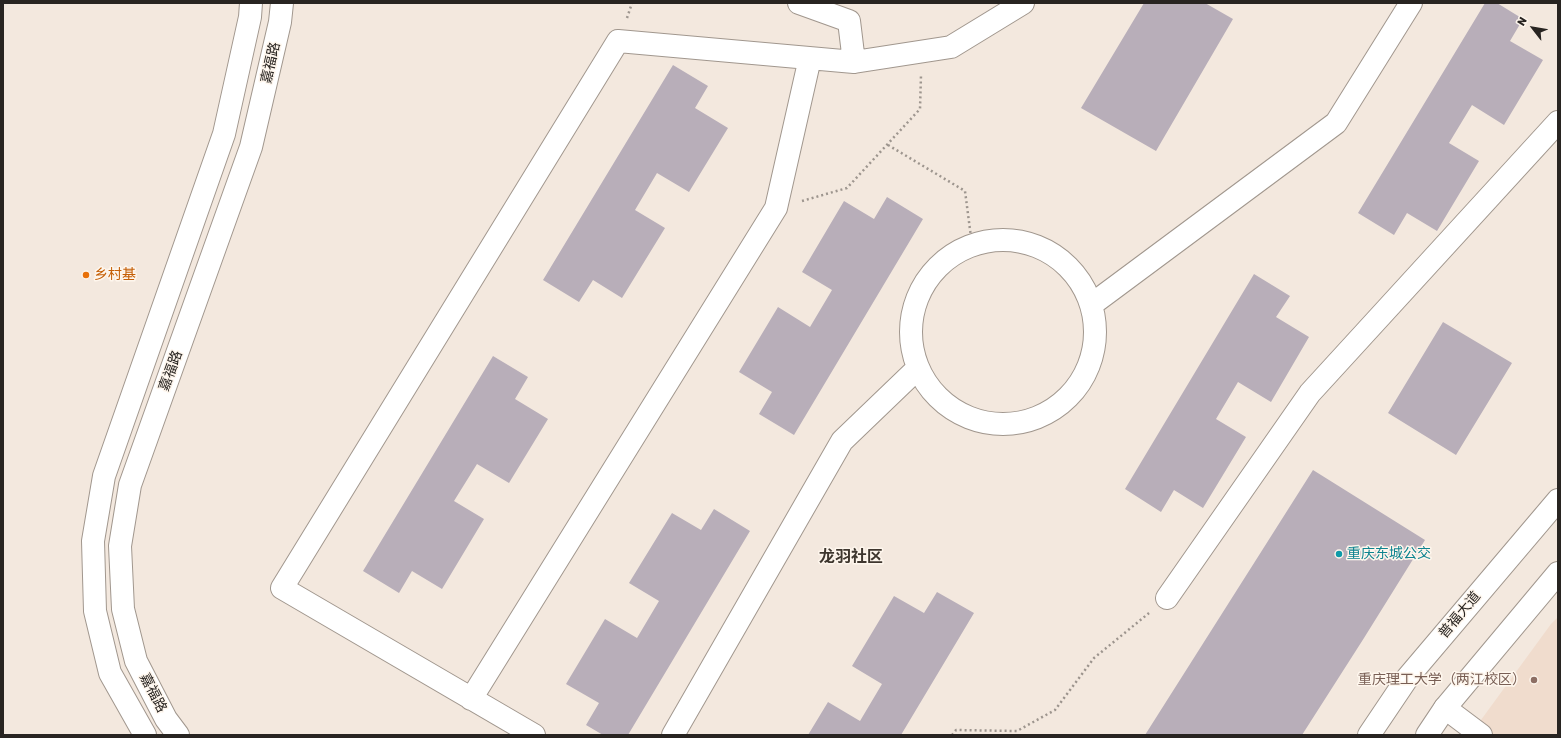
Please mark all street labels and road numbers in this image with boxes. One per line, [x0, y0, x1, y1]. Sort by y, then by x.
street label: 嘉福路 [258, 41, 284, 85]
street label: 嘉福路 [156, 348, 186, 394]
street label: 普福大道 [1436, 588, 1484, 642]
street label: 嘉福路 [136, 670, 170, 716]

